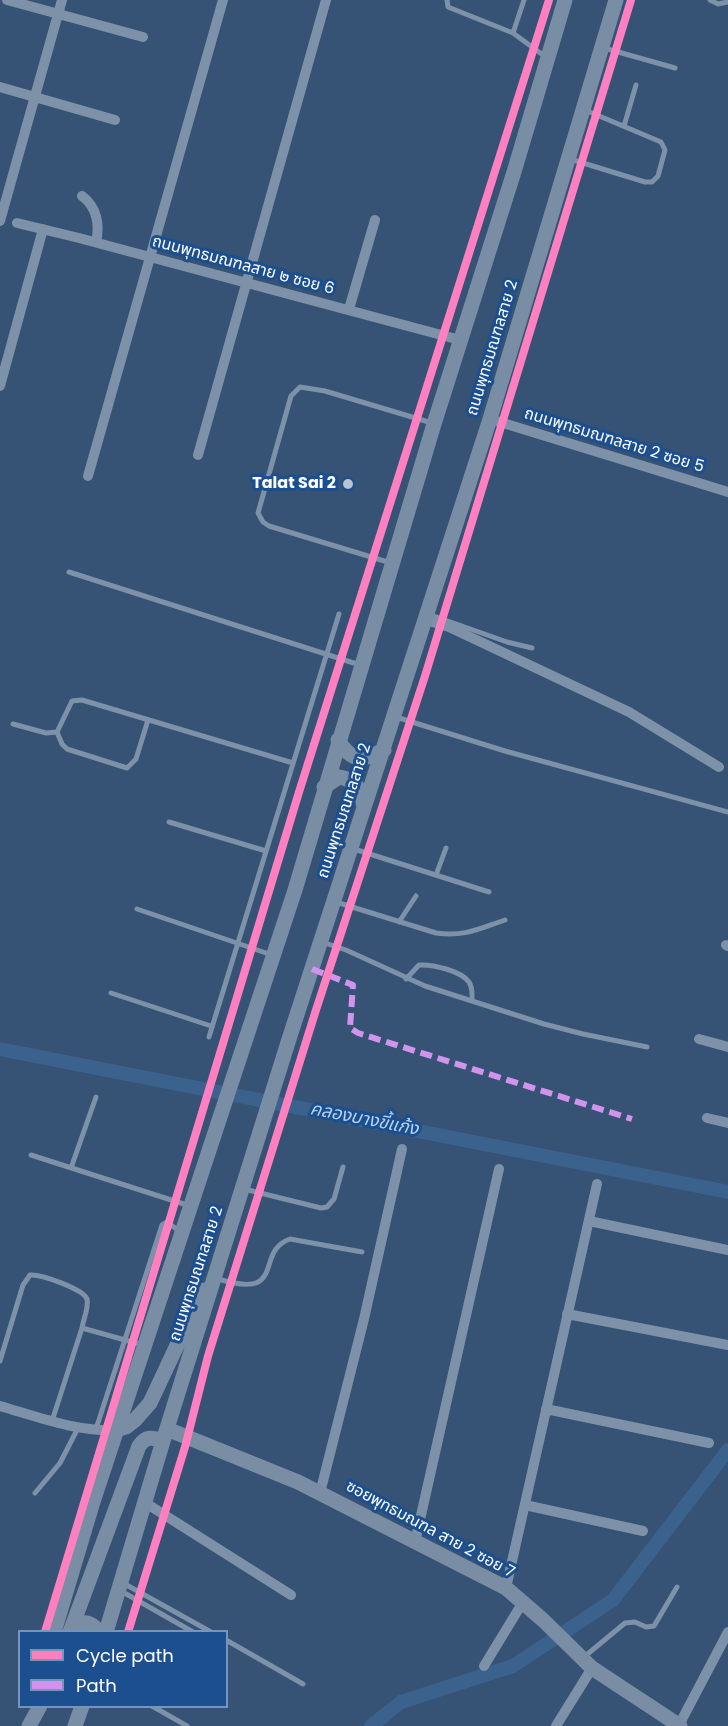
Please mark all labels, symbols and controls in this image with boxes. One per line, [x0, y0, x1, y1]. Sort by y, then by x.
street label: ถนนพุทธมณฑลสาย ๒ ซอย 6 [150, 232, 336, 300]
street label: ถนนพุทธมณฑลสาย 2 [463, 278, 523, 418]
street label: ถนนพุทธมณฑลสาย 2 ซอย 5 [522, 404, 706, 478]
place label: Talat Sai 2 [252, 474, 336, 494]
marker: Talat Sai 2 [341, 477, 355, 491]
street label: ถนนพุทธมณฑลสาย 2 [314, 741, 376, 881]
water label: คลองบางขี้แก้ง [308, 1099, 420, 1141]
street label: ถนนพุทธมณฑลสาย 2 [166, 1204, 228, 1344]
street label: ซอยพุทธมณฑล สาย 2 ซอย 7 [342, 1477, 518, 1583]
legend [18, 1630, 228, 1708]
text: Cycle path [76, 1643, 174, 1668]
text: Path [76, 1673, 117, 1698]

